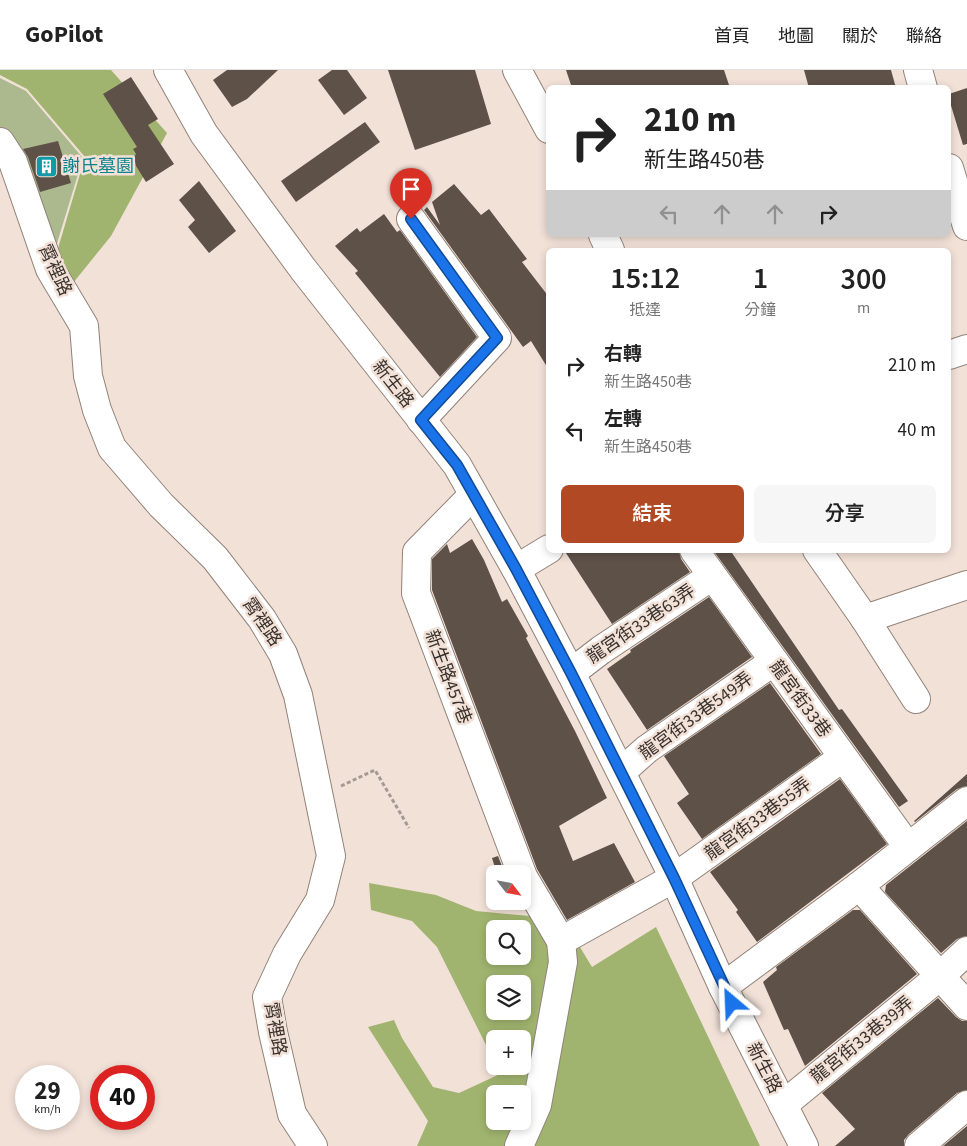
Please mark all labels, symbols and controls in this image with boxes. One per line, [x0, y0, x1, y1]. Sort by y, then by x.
text: GoPilot [25, 17, 103, 52]
text: 首頁 [714, 24, 750, 49]
text: 地圖 [778, 24, 814, 49]
text: 關於 [842, 24, 878, 49]
text: 聯絡 [906, 24, 942, 49]
text: 210 m [644, 95, 736, 145]
icon: right [561, 105, 626, 170]
text: 新生路450巷 [644, 144, 765, 176]
building icon: 謝氏墓園 [34, 154, 58, 178]
place label: 謝氏墓園 [62, 154, 134, 179]
pin [390, 168, 432, 219]
icon: arrive [397, 175, 425, 203]
icon: left [655, 200, 683, 228]
icon: ahead [708, 200, 736, 228]
icon: ahead [761, 200, 789, 228]
icon: right [814, 200, 842, 228]
street label: 霄裡路 [32, 240, 78, 300]
text: 15:12 [610, 257, 680, 300]
text: 1 [753, 257, 768, 300]
text: 300 [841, 258, 887, 301]
text: m [857, 297, 870, 319]
text: 抵達 [629, 299, 661, 321]
text: 分鐘 [744, 299, 776, 321]
text: 右轉 [604, 341, 642, 368]
icon: right [561, 352, 589, 380]
text: 210 m [888, 352, 936, 379]
street label: 新生路 [367, 355, 419, 413]
text: 新生路450巷 [604, 371, 692, 393]
text: 左轉 [604, 406, 642, 433]
icon: left [561, 417, 589, 445]
text: 40 m [898, 417, 936, 444]
text: 新生路450巷 [604, 436, 692, 458]
button: 結束 [561, 485, 744, 543]
button: 分享 [754, 485, 936, 543]
street label: 龍宮街33巷63弄 [582, 578, 700, 670]
street label: 霄裡路 [237, 593, 287, 651]
street label: 新生路457巷 [419, 626, 477, 728]
street label: 龍宮街33巷 [763, 655, 837, 743]
street label: 龍宮街33巷549弄 [634, 666, 758, 766]
street label: 龍宮街33巷55弄 [700, 772, 816, 866]
north arrow [486, 865, 531, 910]
map controls [486, 865, 531, 1130]
button: search [486, 920, 531, 965]
button: layers [486, 975, 531, 1020]
position arrow [705, 976, 757, 1028]
street label: 龍宮街33巷39弄 [805, 991, 919, 1089]
street label: 霄裡路 [258, 1000, 292, 1058]
button: + [486, 1030, 531, 1075]
street label: 新生路 [741, 1038, 787, 1098]
speed limit sign: 40 [90, 1065, 155, 1130]
text: 29 [34, 1073, 61, 1109]
button: − [486, 1085, 531, 1130]
text: km/h [34, 1101, 61, 1118]

